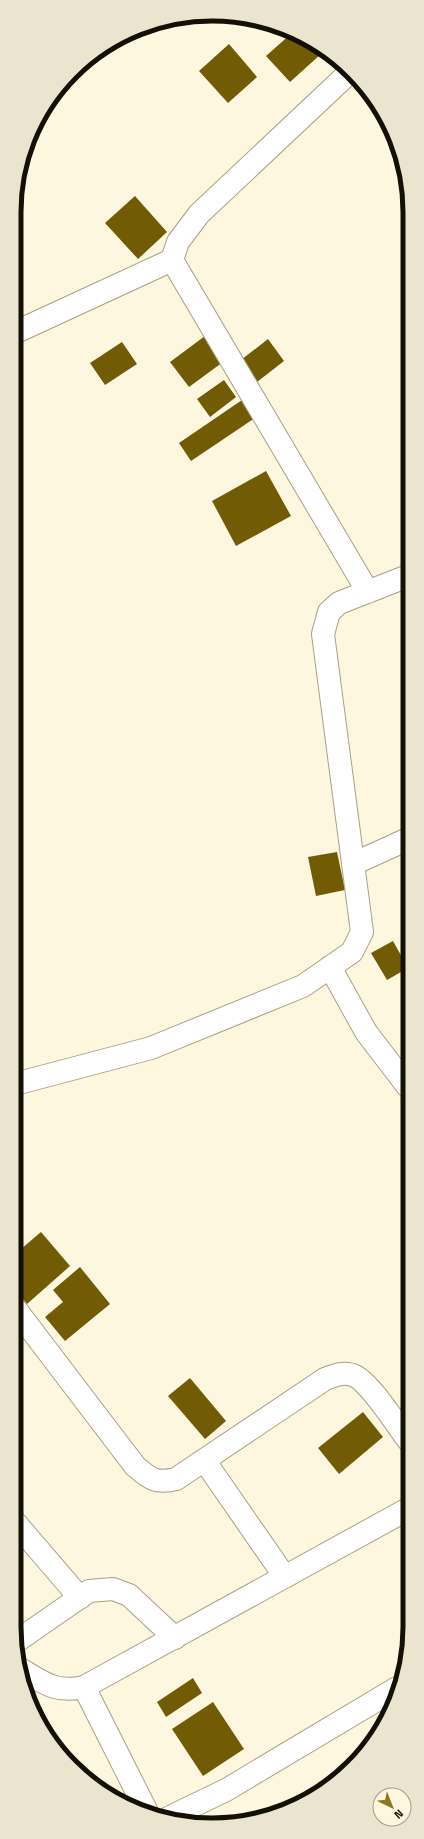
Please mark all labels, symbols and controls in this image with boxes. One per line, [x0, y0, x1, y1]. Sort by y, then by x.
north arrow [372, 1787, 412, 1827]
text: N [391, 1807, 406, 1822]

